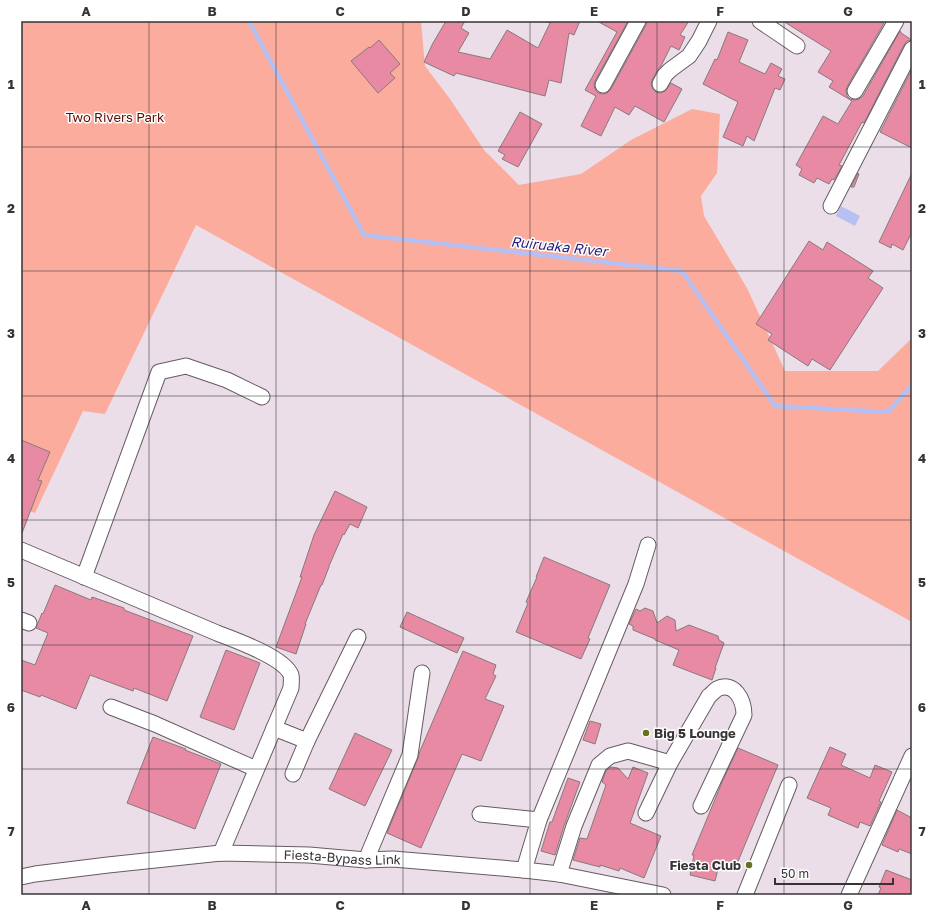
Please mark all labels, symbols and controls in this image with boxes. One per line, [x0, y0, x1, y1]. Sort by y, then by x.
text: A [81, 3, 91, 19]
text: B [207, 3, 217, 19]
text: C [335, 3, 345, 19]
text: D [461, 3, 471, 19]
text: E [590, 3, 598, 19]
text: F [716, 3, 724, 19]
text: G [843, 3, 853, 19]
text: 1 [8, 76, 15, 92]
text: 1 [919, 76, 926, 92]
park label: Two Rivers Park [66, 109, 165, 125]
text: 2 [7, 200, 15, 216]
text: 2 [918, 200, 926, 216]
water label: Ruiruaka River [510, 232, 611, 260]
text: 3 [7, 325, 15, 341]
text: 3 [918, 325, 926, 341]
text: 4 [7, 450, 15, 466]
text: 4 [918, 450, 926, 466]
text: 5 [7, 574, 15, 590]
text: 5 [918, 574, 926, 590]
text: 6 [7, 699, 15, 715]
text: 6 [918, 699, 926, 715]
place label: Big 5 Lounge [654, 725, 736, 741]
marker: Big 5 Lounge [641, 728, 651, 738]
text: 7 [7, 823, 15, 839]
text: 7 [918, 823, 926, 839]
street label: Fiesta-Bypass Link [283, 846, 402, 868]
place label: Fiesta Club [670, 857, 741, 873]
marker: Fiesta Club [744, 860, 754, 870]
scale bar [775, 860, 893, 886]
text: 50 m [781, 866, 809, 881]
text: A [81, 897, 91, 913]
text: B [207, 897, 217, 913]
text: C [335, 897, 345, 913]
text: D [461, 897, 471, 913]
text: E [590, 897, 598, 913]
text: F [716, 897, 724, 913]
text: G [843, 897, 853, 913]

